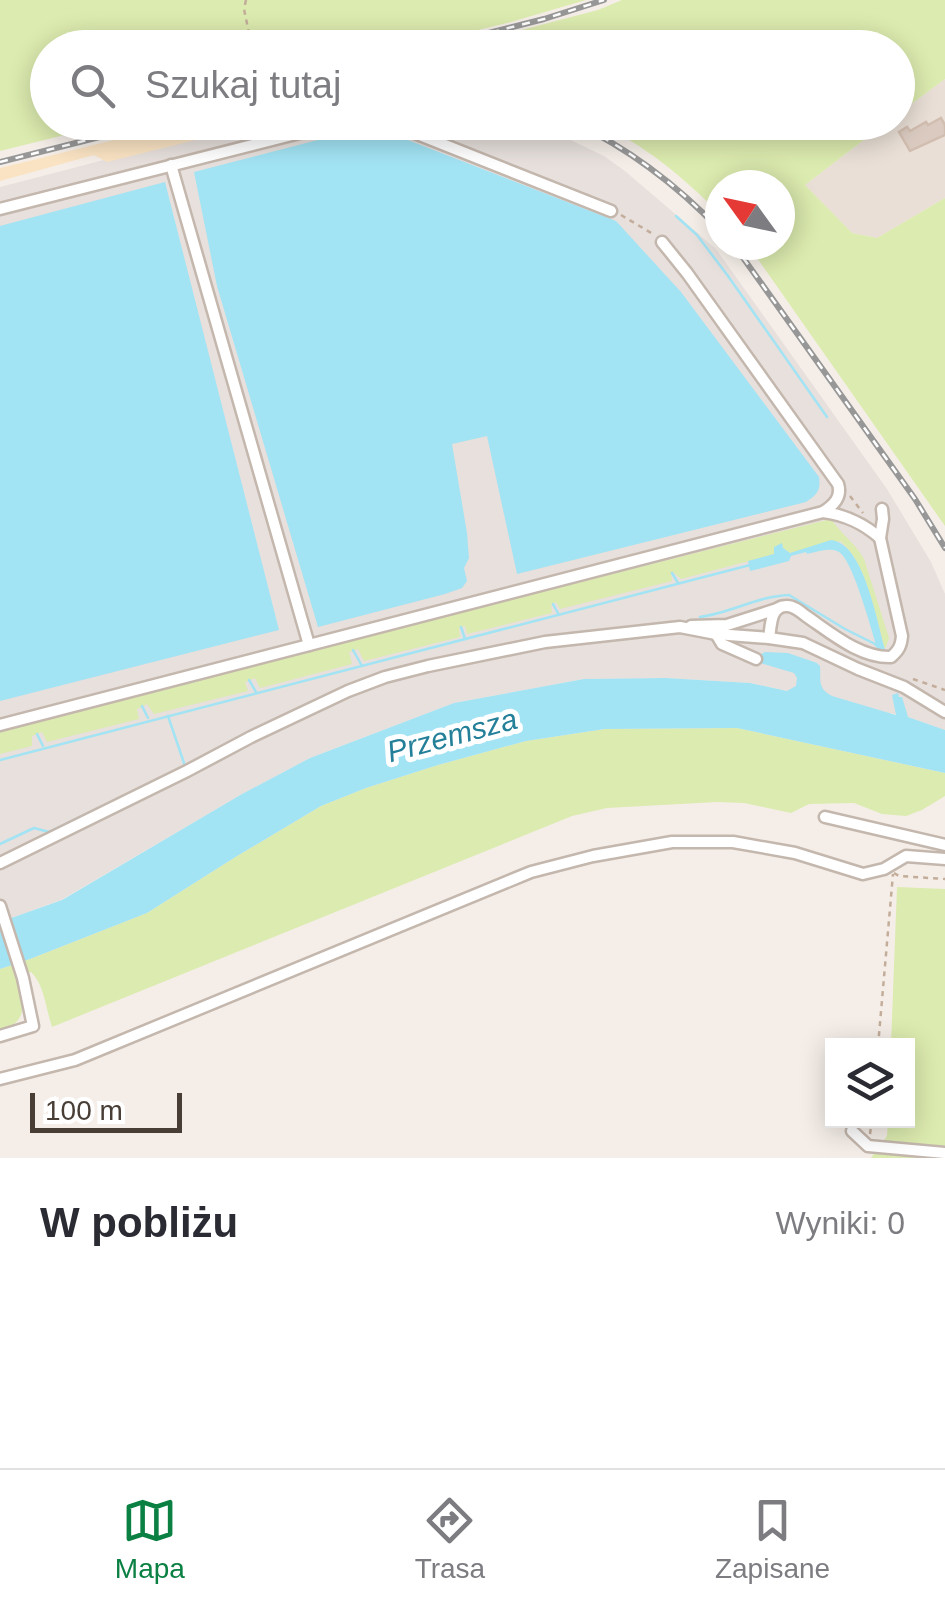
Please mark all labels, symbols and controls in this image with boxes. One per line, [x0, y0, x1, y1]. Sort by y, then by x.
search box [30, 30, 915, 140]
icon: search [65, 58, 120, 113]
text: Szukaj tutaj [145, 64, 341, 106]
north arrow [705, 170, 795, 260]
water label: Przemsza [383, 702, 521, 768]
map controls [825, 1038, 915, 1128]
button: layers [825, 1038, 915, 1128]
scale bar [30, 1088, 182, 1132]
text: 100 m [45, 1095, 123, 1126]
text: W pobliżu [40, 1199, 238, 1246]
text: Wyniki: 0 [775, 1205, 905, 1241]
tab: Mapa [115, 1493, 185, 1585]
tab: Trasa [415, 1493, 485, 1585]
tab: Zapisane [715, 1493, 830, 1585]

